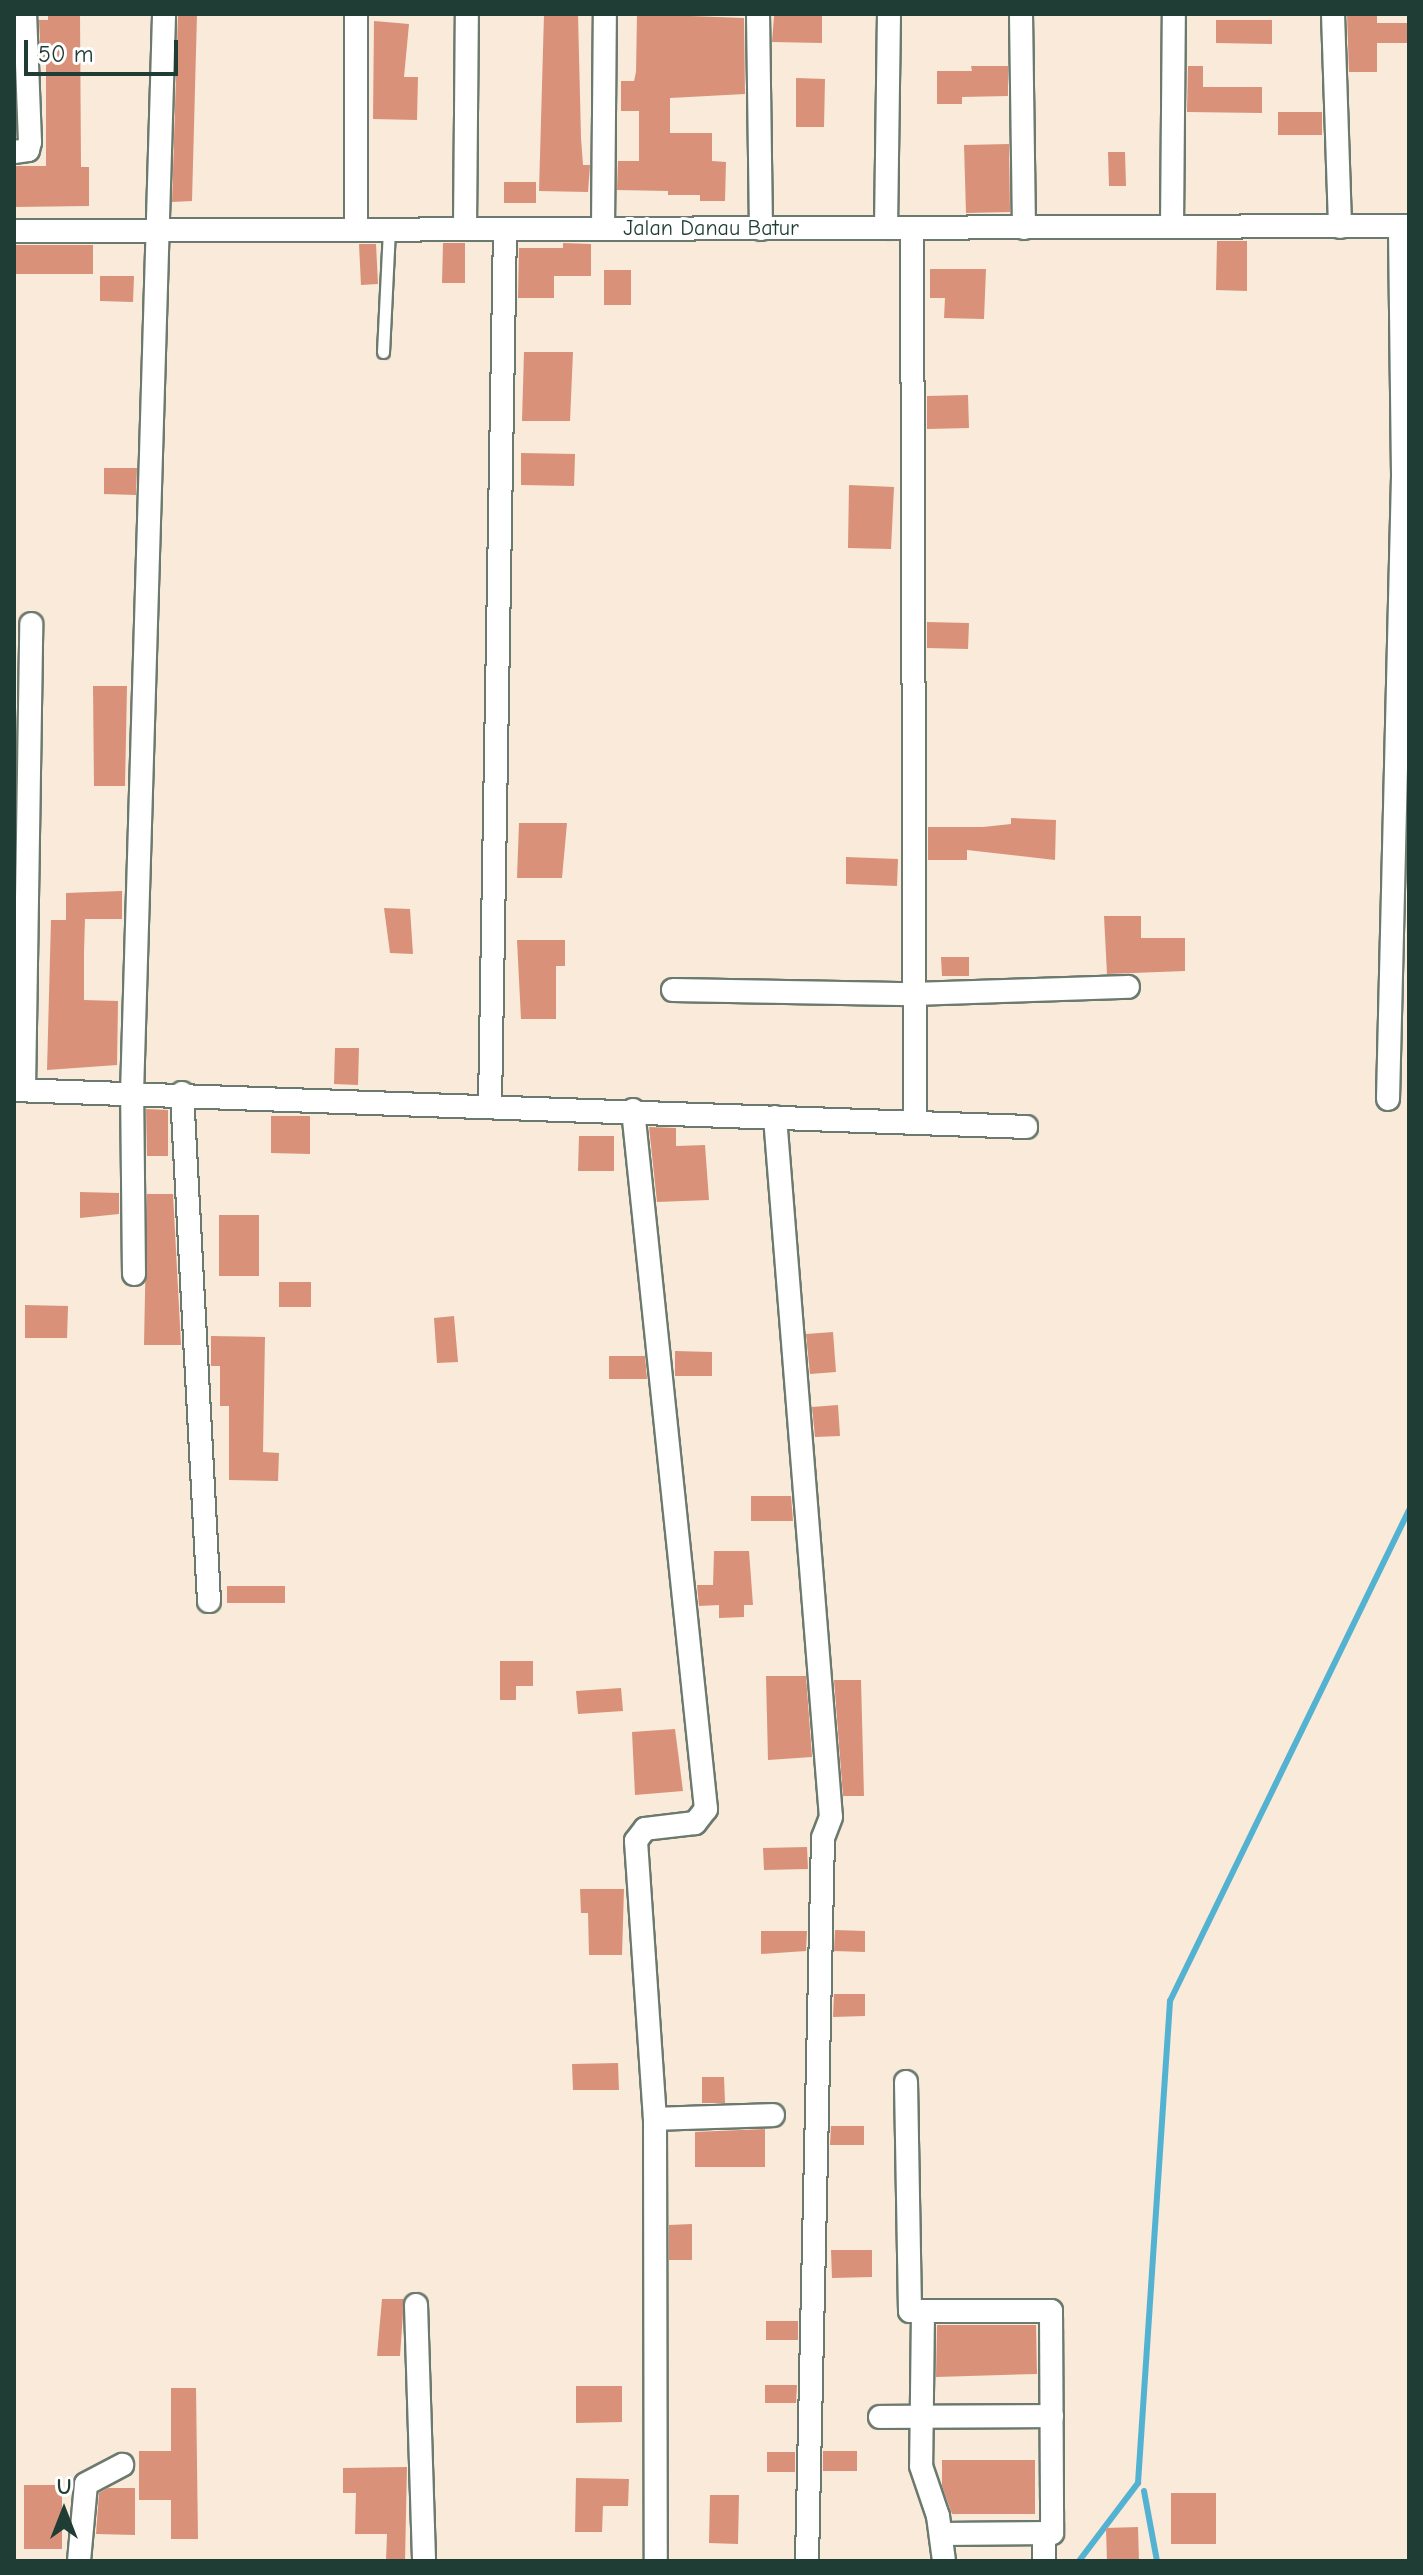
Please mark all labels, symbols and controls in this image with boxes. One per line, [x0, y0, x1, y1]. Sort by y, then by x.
scale bar [28, 24, 182, 74]
text: 50 m [38, 40, 94, 68]
street label: Jalan Danau Batur [623, 216, 799, 242]
north arrow [24, 2471, 104, 2551]
text: U [57, 2474, 71, 2500]

